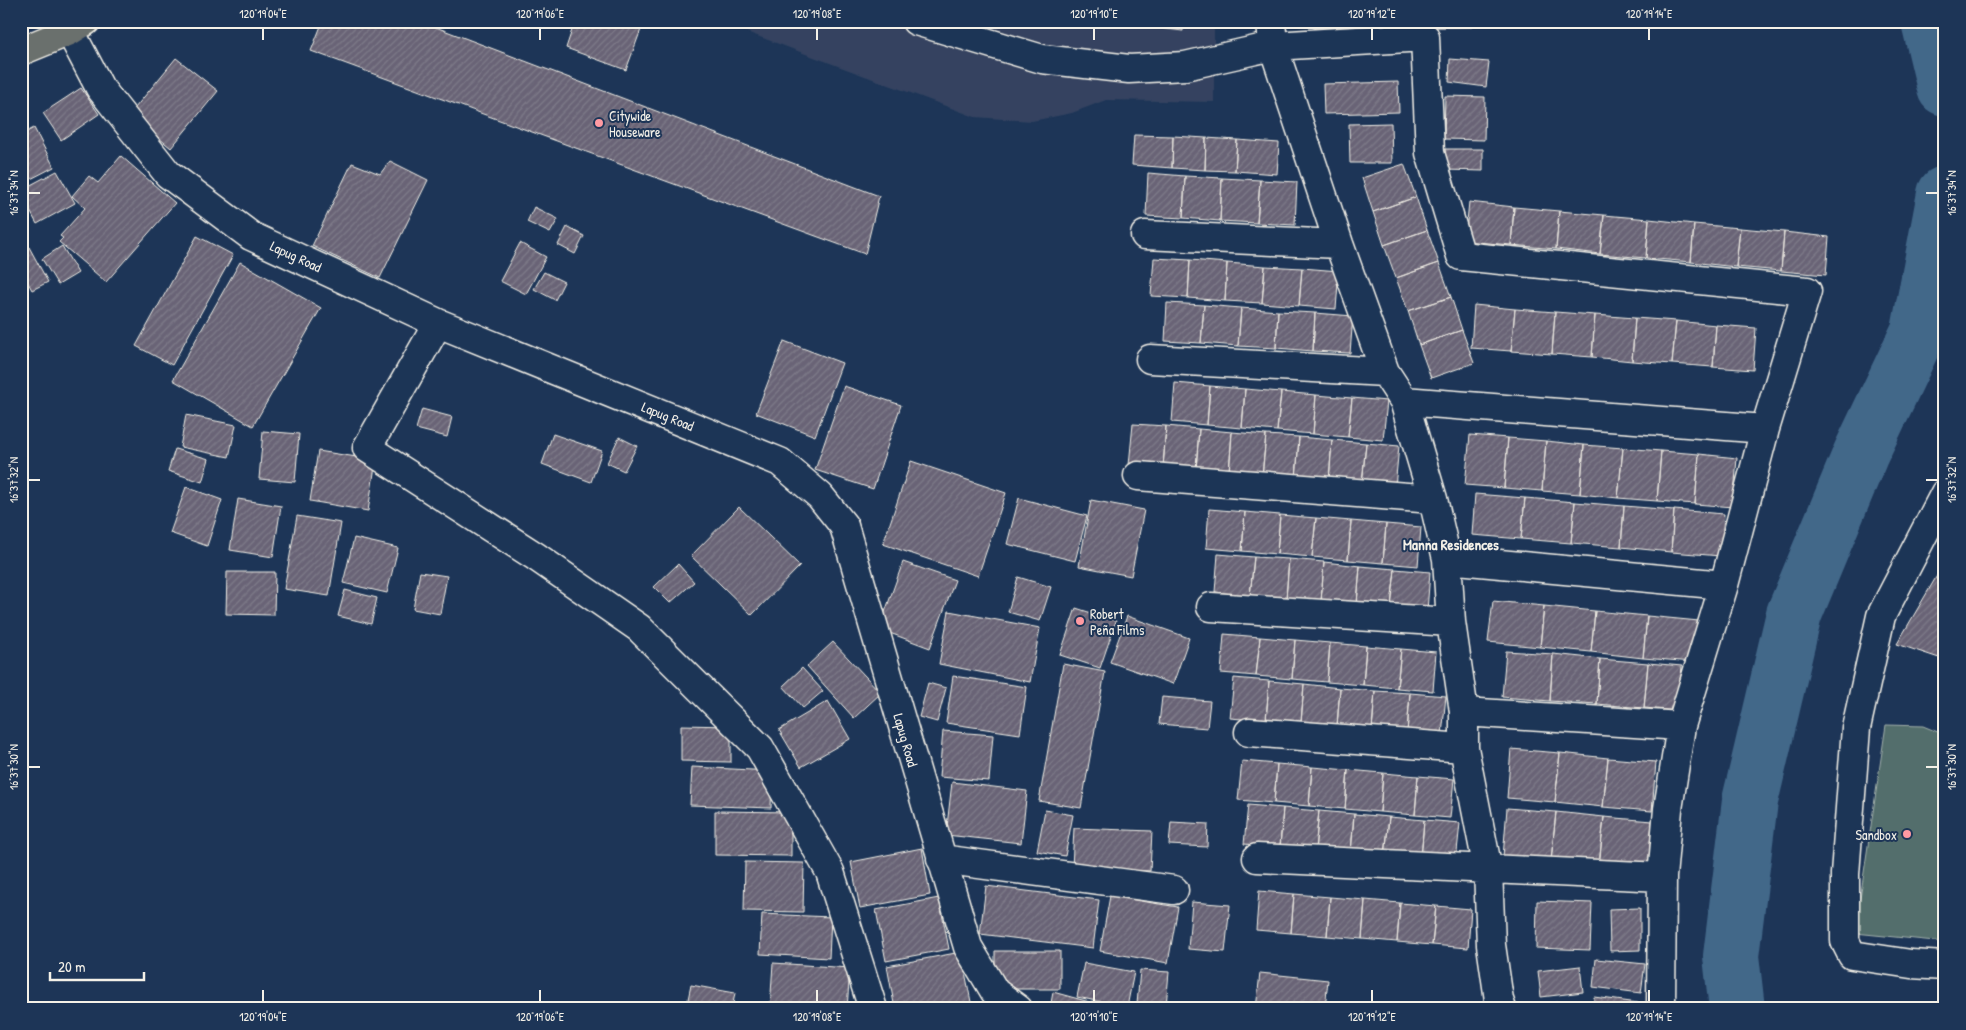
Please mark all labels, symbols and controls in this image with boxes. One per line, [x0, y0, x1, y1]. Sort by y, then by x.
text: 120°19'04"E [239, 5, 288, 22]
text: 120°19'06"E [516, 5, 565, 22]
text: 120°19'08"E [793, 5, 842, 22]
text: 120°19'10"E [1070, 5, 1118, 22]
text: 120°19'12"E [1348, 5, 1397, 22]
text: 120°19'14"E [1626, 5, 1673, 22]
place label: Citywide Houseware [609, 106, 661, 141]
marker: Citywide Houseware [593, 117, 605, 129]
text: 16°37'34"N [5, 170, 22, 216]
text: 16°37'34"N [1943, 170, 1960, 216]
street label: Lapug Road [267, 236, 325, 277]
street label: Lapug Road [639, 397, 697, 436]
text: 16°37'32"N [5, 457, 22, 503]
text: 16°37'32"N [1943, 457, 1960, 503]
district label: Manna Residences [1403, 534, 1499, 555]
place label: Robert Peña Films [1090, 604, 1144, 639]
marker: Robert Peña Films [1074, 615, 1086, 627]
street label: Lapug Road [888, 711, 923, 770]
text: 16°37'30"N [5, 744, 22, 790]
text: 16°37'30"N [1943, 744, 1960, 790]
place label: Sandbox [1856, 825, 1897, 844]
marker: Sandbox [1901, 828, 1913, 840]
scale bar [50, 950, 144, 982]
text: 20 m [58, 956, 85, 977]
text: 120°19'04"E [239, 1008, 288, 1025]
text: 120°19'06"E [516, 1008, 565, 1025]
text: 120°19'08"E [793, 1008, 842, 1025]
text: 120°19'10"E [1070, 1008, 1118, 1025]
text: 120°19'12"E [1348, 1008, 1397, 1025]
text: 120°19'14"E [1626, 1008, 1673, 1025]

